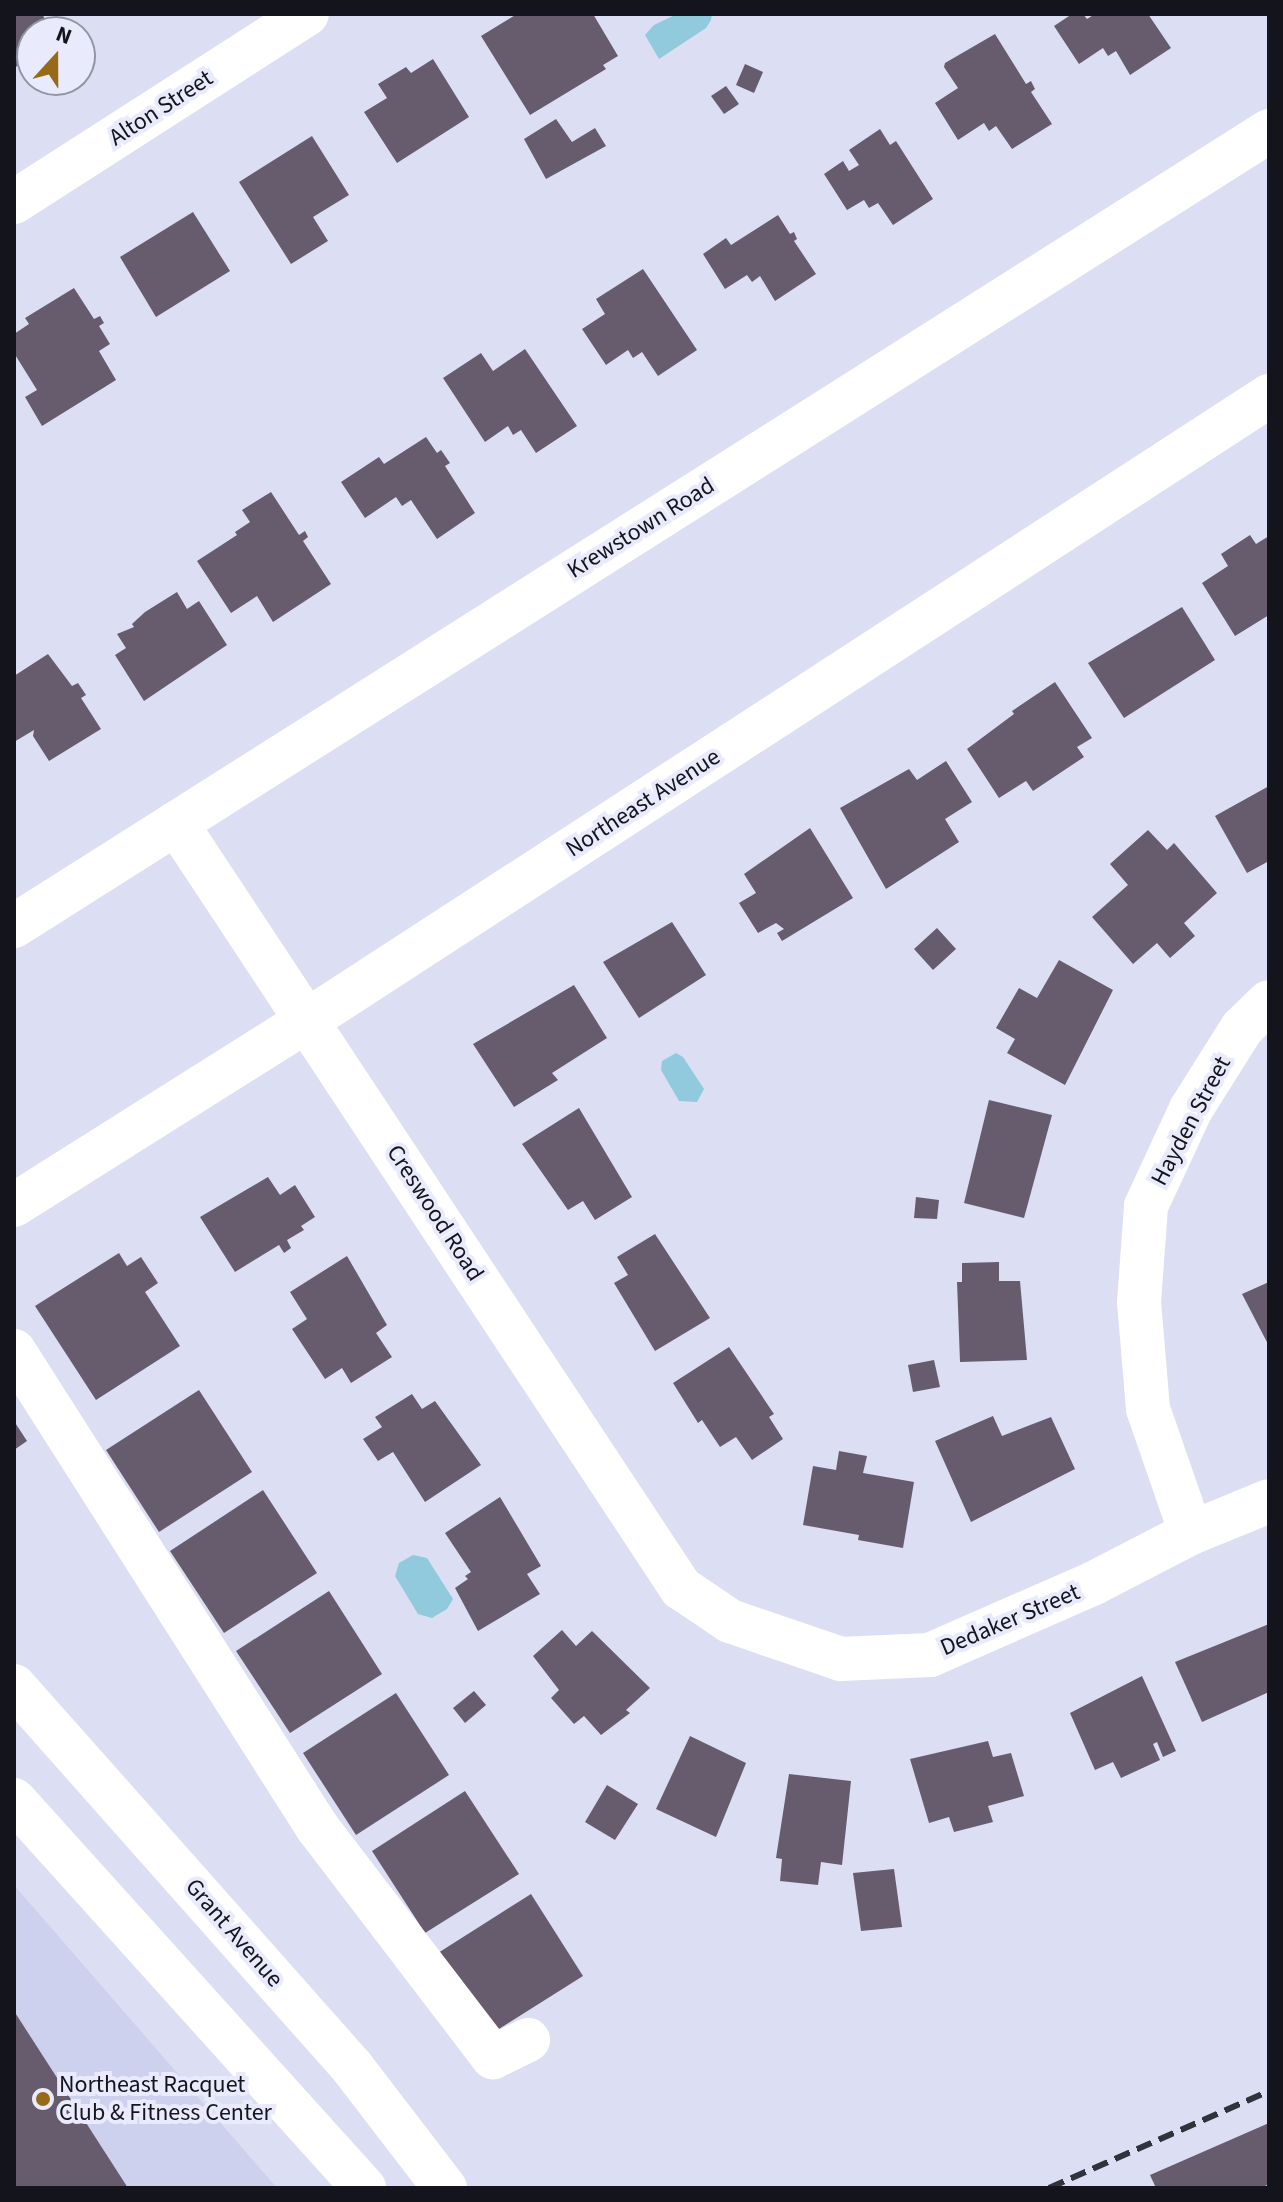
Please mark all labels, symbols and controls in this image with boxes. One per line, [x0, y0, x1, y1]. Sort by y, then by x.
north arrow [16, 16, 96, 96]
text: N [51, 18, 76, 53]
street label: Alton Street [104, 64, 218, 152]
street label: Krewstown Road [562, 471, 720, 585]
street label: Northeast Avenue [560, 742, 726, 864]
street label: Hayden Street [1145, 1051, 1237, 1191]
street label: Creswood Road [380, 1140, 490, 1286]
street label: Dedaker Street [936, 1578, 1084, 1662]
street label: Grant Avenue [179, 1873, 289, 1993]
place label: Northeast Racquet Club & Fitness Center [59, 2071, 272, 2127]
marker: Northeast Racquet Club & Fitness Center [34, 2090, 52, 2108]

